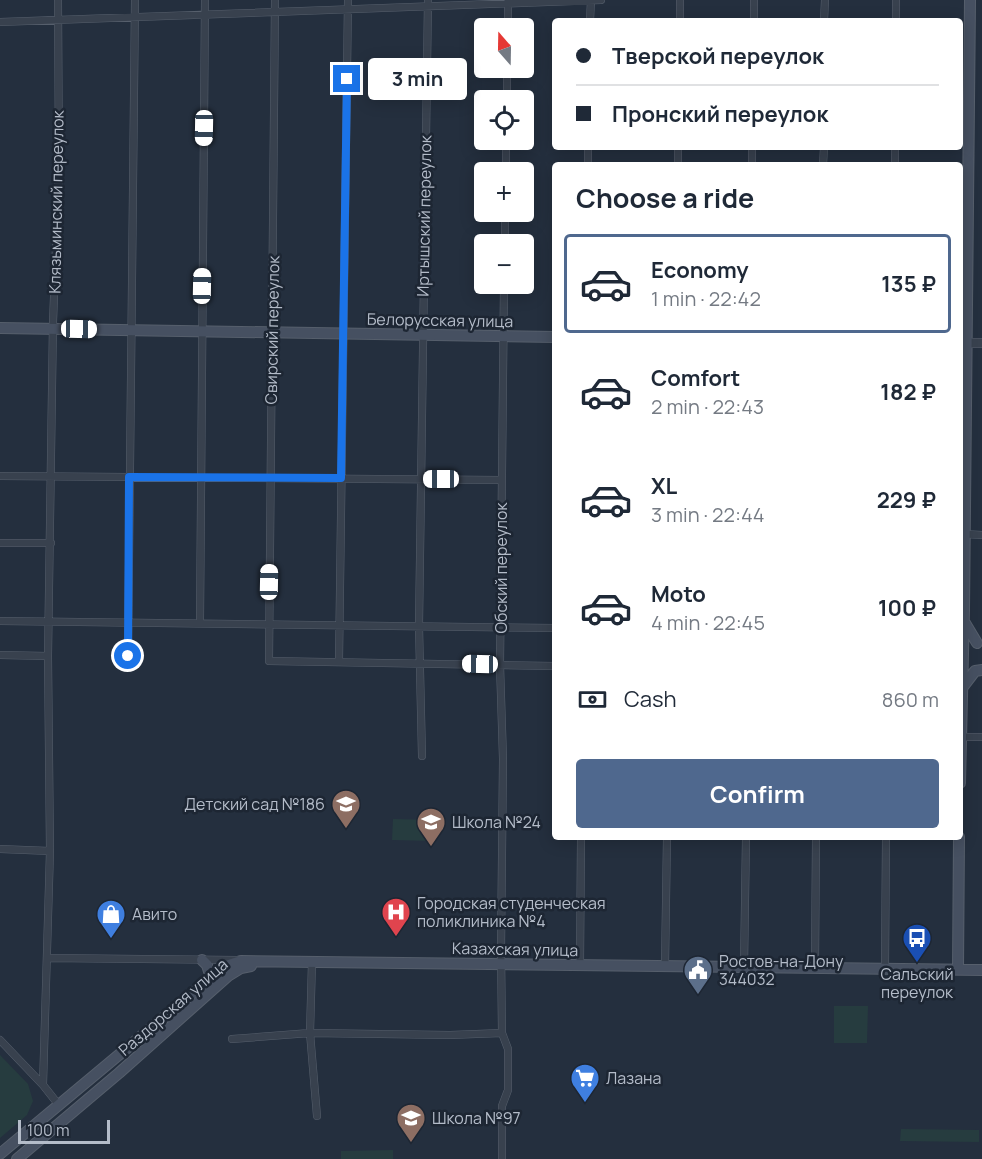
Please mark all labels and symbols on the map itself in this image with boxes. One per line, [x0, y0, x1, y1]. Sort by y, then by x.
north arrow [474, 18, 534, 78]
callout: 3 min [368, 58, 467, 100]
route end [333, 65, 360, 92]
street label: Клязьминский переулок [43, 109, 69, 294]
car [195, 110, 213, 146]
street label: Иртышский переулок [412, 134, 436, 297]
street label: Свирский переулок [260, 254, 284, 405]
car [193, 268, 211, 304]
street label: Белорусская улица [367, 308, 513, 332]
car [61, 320, 97, 338]
car [423, 470, 459, 488]
street label: Обский переулок [490, 501, 512, 633]
car [260, 564, 278, 600]
route start [114, 642, 141, 669]
car [462, 655, 498, 673]
school or university icon: Детский сад №186 [330, 788, 362, 830]
place label: Детский сад №186 [184, 793, 325, 815]
school or university icon: Школа №24 [415, 806, 447, 848]
place label: Школа №24 [452, 811, 541, 833]
place label: Городская студенческая поликлиника №4 [417, 892, 606, 932]
hospital icon: Городская студенческая поликлиника №4 [380, 896, 412, 938]
shop icon: Авито [95, 898, 127, 940]
place label: Авито [132, 903, 177, 925]
bus stop icon: Сальский переулок [901, 922, 933, 964]
street label: Казахская улица [452, 937, 578, 961]
place label: Ростов-на-Дону 344032 [719, 950, 844, 990]
street label: Раздорская улица [114, 953, 232, 1061]
public building icon: Ростов-на-Дону 344032 [682, 954, 714, 996]
place label: Сальский переулок [880, 963, 954, 1003]
supermarket icon: Лазана [569, 1062, 601, 1104]
place label: Лазана [606, 1067, 661, 1089]
school or university icon: Школа №97 [395, 1102, 427, 1144]
place label: Школа №97 [432, 1107, 521, 1129]
scale bar [18, 1117, 110, 1144]

